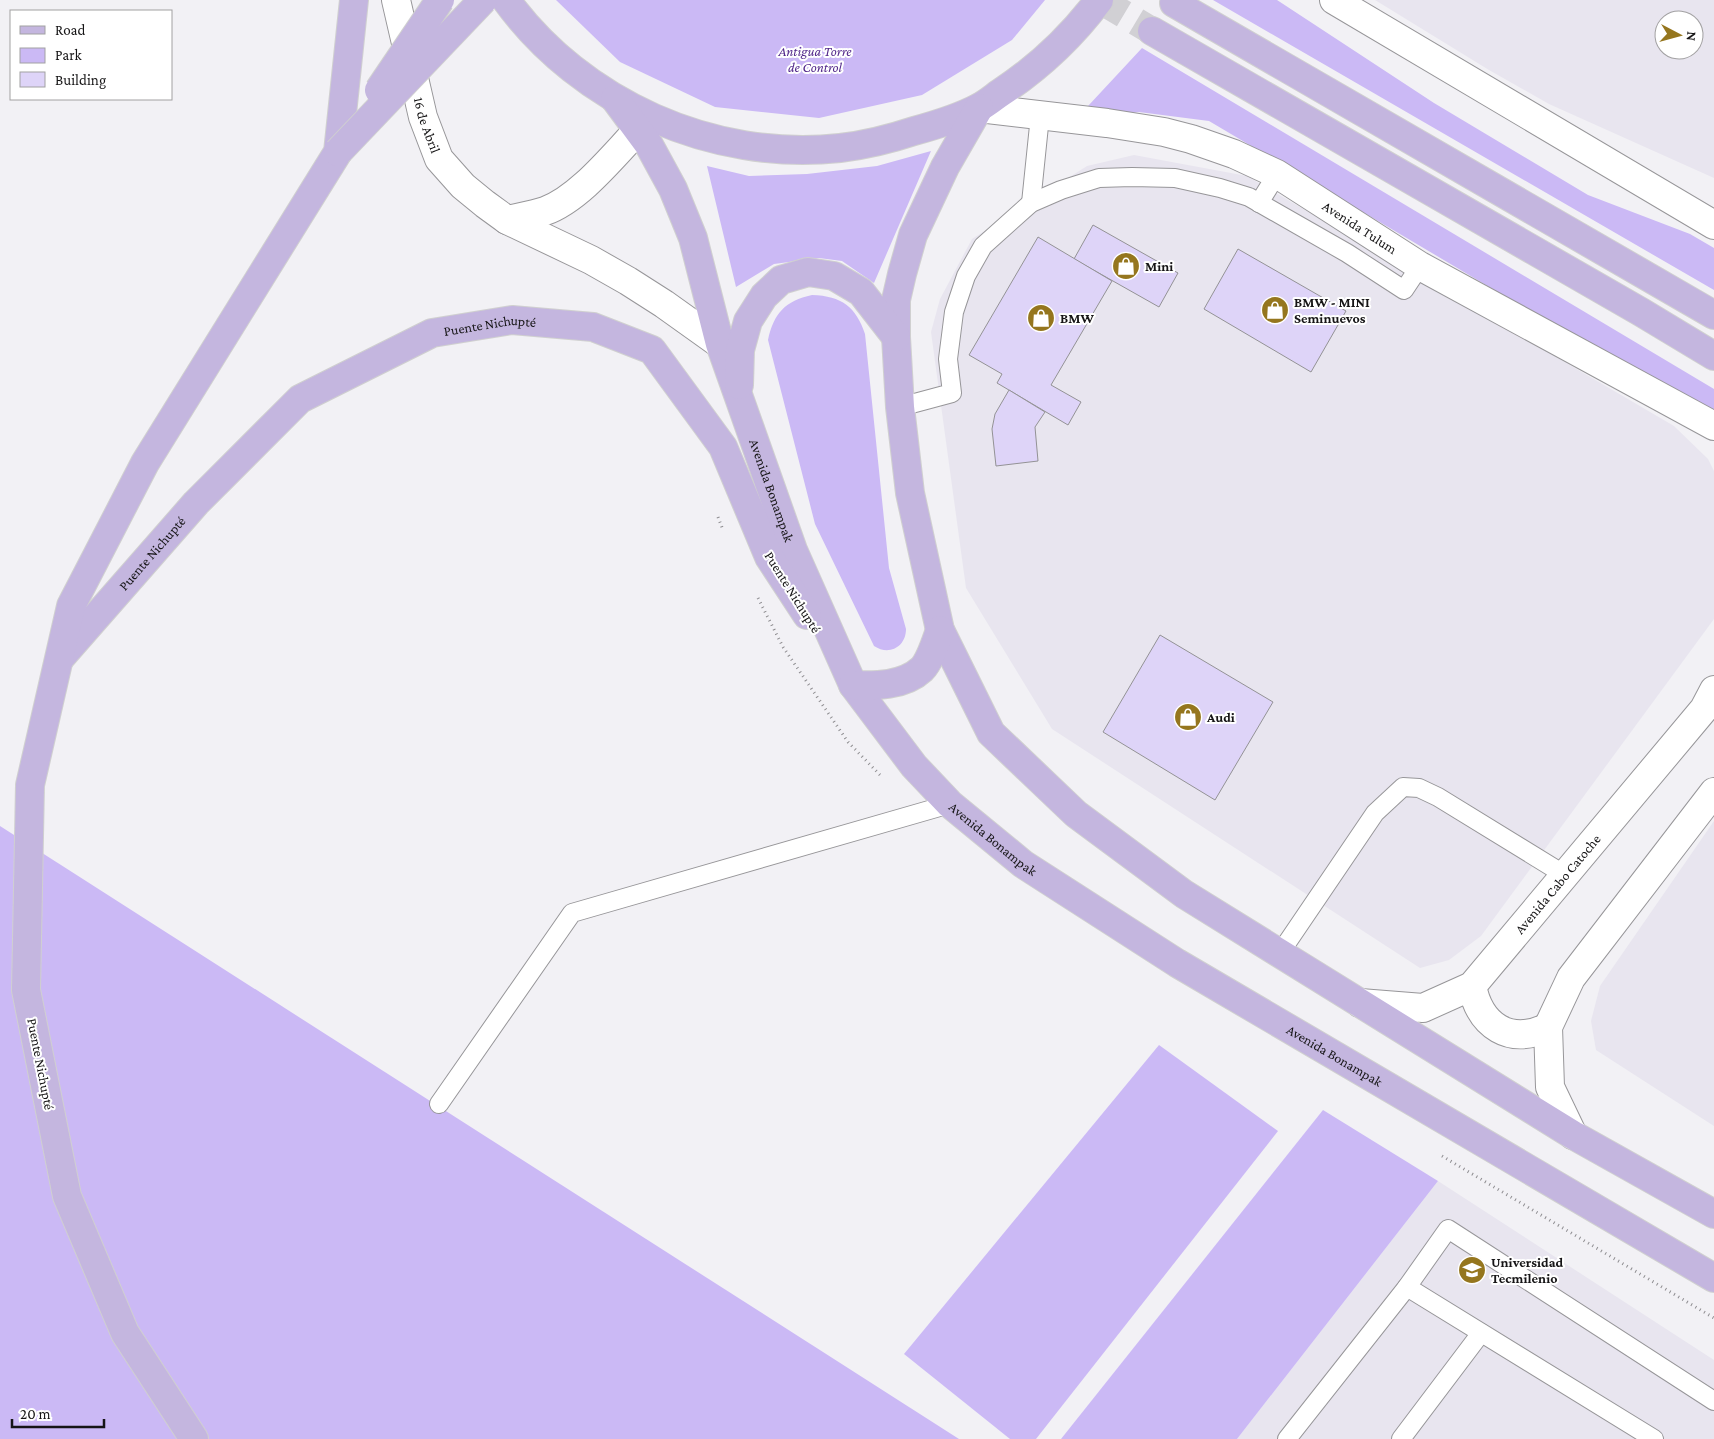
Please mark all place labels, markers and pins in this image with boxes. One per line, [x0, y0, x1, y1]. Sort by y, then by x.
shop icon: Mini [1111, 251, 1141, 281]
place label: Mini [1145, 258, 1173, 274]
place label: BMW - MINI Seminuevos [1294, 294, 1370, 326]
shop icon: BMW - MINI Seminuevos [1260, 295, 1290, 325]
shop icon: BMW [1026, 303, 1056, 333]
place label: BMW [1060, 310, 1094, 326]
shop icon: Audi [1173, 702, 1203, 732]
place label: Audi [1206, 709, 1235, 725]
place label: Universidad Tecmilenio [1491, 1254, 1563, 1286]
school or university icon: Universidad Tecmilenio [1457, 1255, 1487, 1285]

